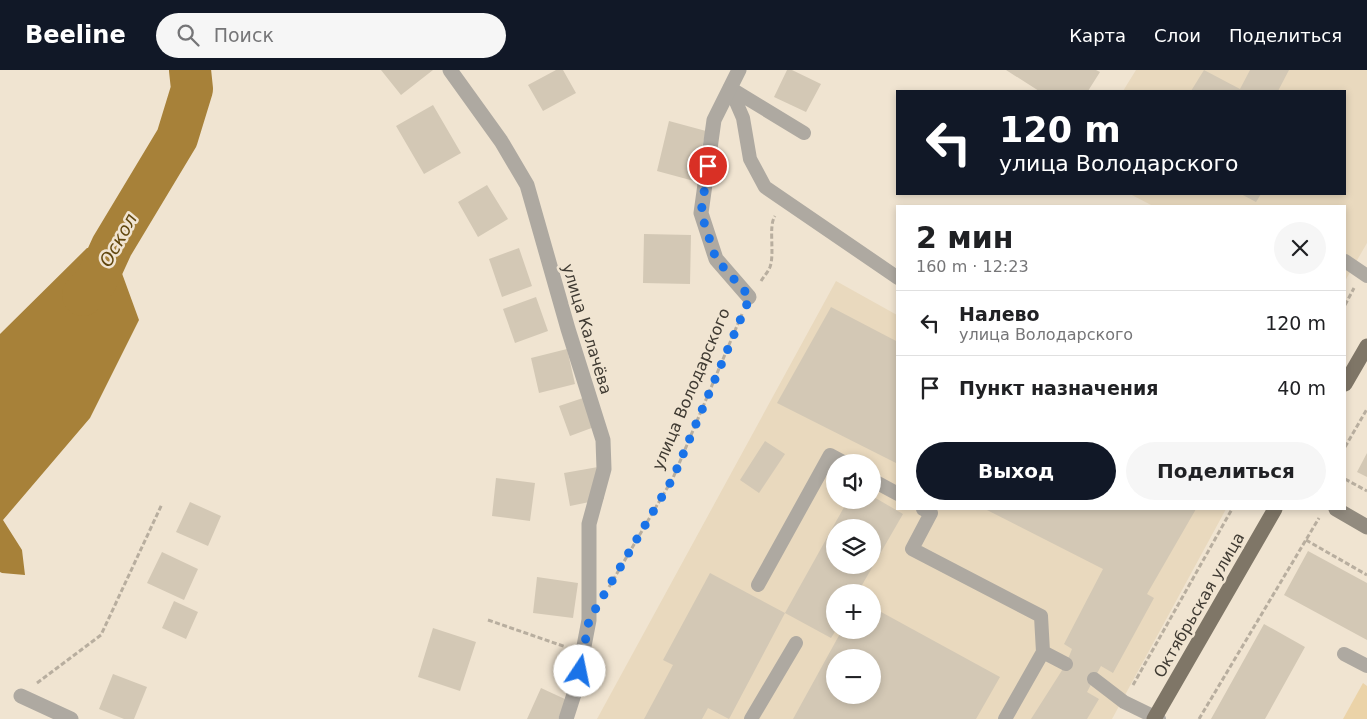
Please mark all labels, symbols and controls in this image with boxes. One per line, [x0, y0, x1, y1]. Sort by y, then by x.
search box [156, 13, 506, 58]
text: Beeline [25, 21, 126, 49]
icon: search [174, 21, 202, 49]
text: Поиск [214, 24, 274, 46]
text: Карта [1069, 25, 1126, 46]
text: Слои [1154, 25, 1201, 46]
text: Поделиться [1229, 25, 1342, 46]
icon: left [916, 110, 981, 175]
text: 120 m [999, 110, 1121, 150]
pin [687, 145, 729, 187]
text: улица Володарского [999, 151, 1238, 176]
icon: arrive [694, 152, 722, 180]
water label: Оскол [95, 210, 141, 270]
text: 2 мин [916, 220, 1014, 255]
button: close [1274, 222, 1326, 274]
text: 160 m · 12:23 [916, 257, 1029, 276]
street label: улица Калачёва [558, 261, 616, 397]
text: Налево [959, 303, 1040, 325]
street label: улица Володарского [648, 305, 734, 473]
icon: left [916, 309, 944, 337]
text: 120 m [1265, 312, 1326, 334]
text: улица Володарского [959, 325, 1133, 344]
icon: arrive [916, 374, 944, 402]
text: Пункт назначения [959, 377, 1158, 399]
text: 40 m [1277, 377, 1326, 399]
button: Выход [916, 442, 1116, 500]
button: Поделиться [1126, 442, 1326, 500]
map controls [826, 454, 881, 704]
button: sound [826, 454, 881, 509]
button: layers [826, 519, 881, 574]
street label: Октябрьская улица [1150, 529, 1248, 681]
button: + [826, 584, 881, 639]
position arrow [553, 644, 605, 696]
button: − [826, 649, 881, 704]

